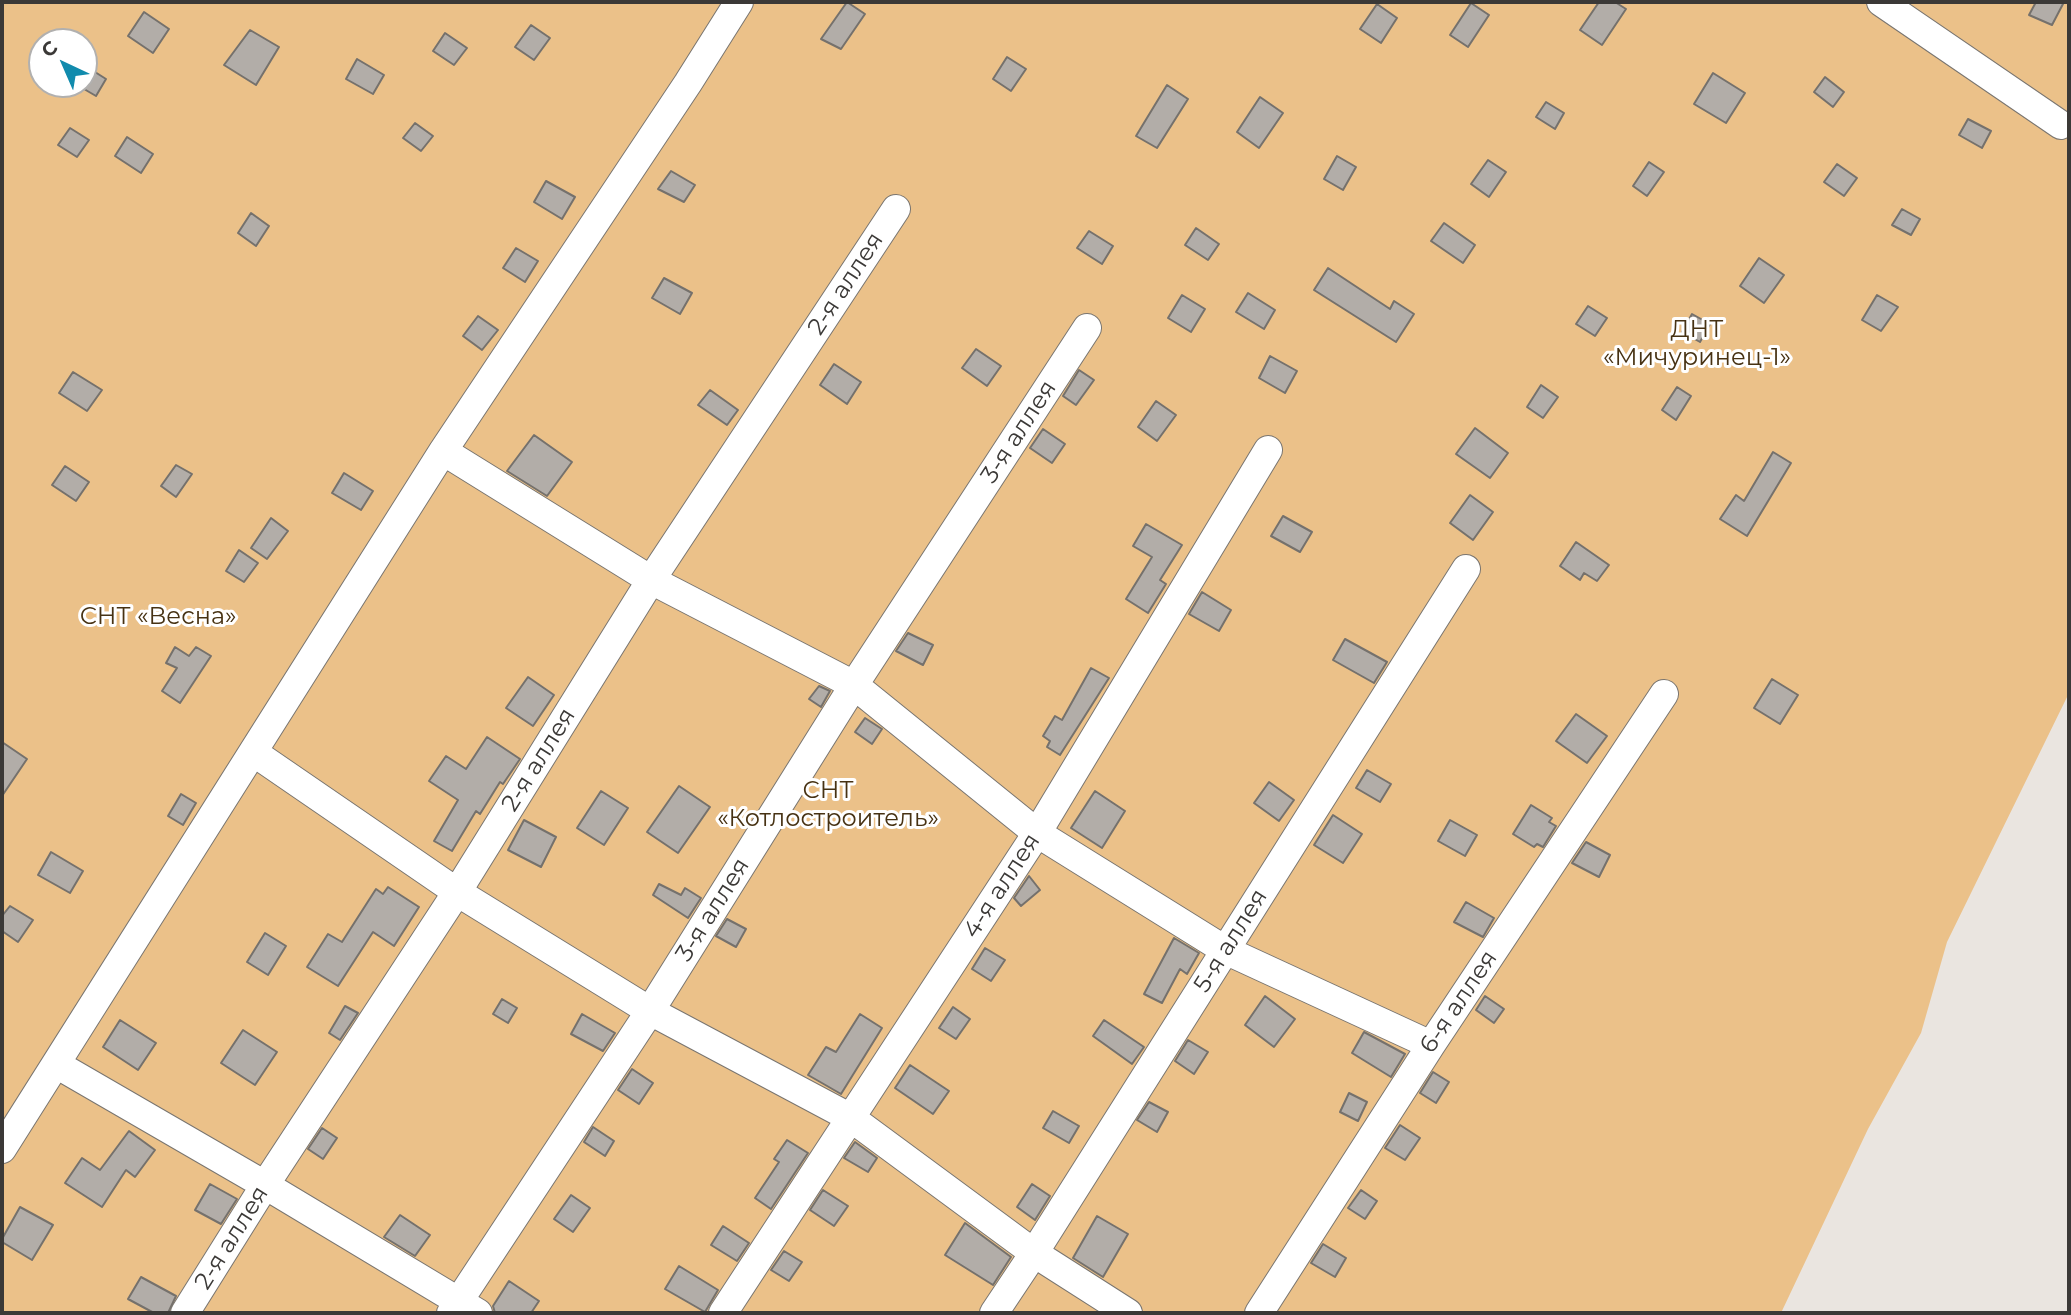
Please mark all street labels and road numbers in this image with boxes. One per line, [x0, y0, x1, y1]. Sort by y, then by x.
street label: 2-я аллея [802, 227, 890, 341]
street label: 3-я аллея [975, 375, 1063, 489]
street label: 2-я аллея [496, 703, 582, 817]
street label: 4-я аллея [958, 828, 1046, 944]
street label: 3-я аллея [670, 853, 756, 967]
street label: 5-я аллея [1188, 884, 1274, 998]
street label: 6-я аллея [1414, 945, 1504, 1059]
street label: 2-я аллея [189, 1181, 275, 1295]

